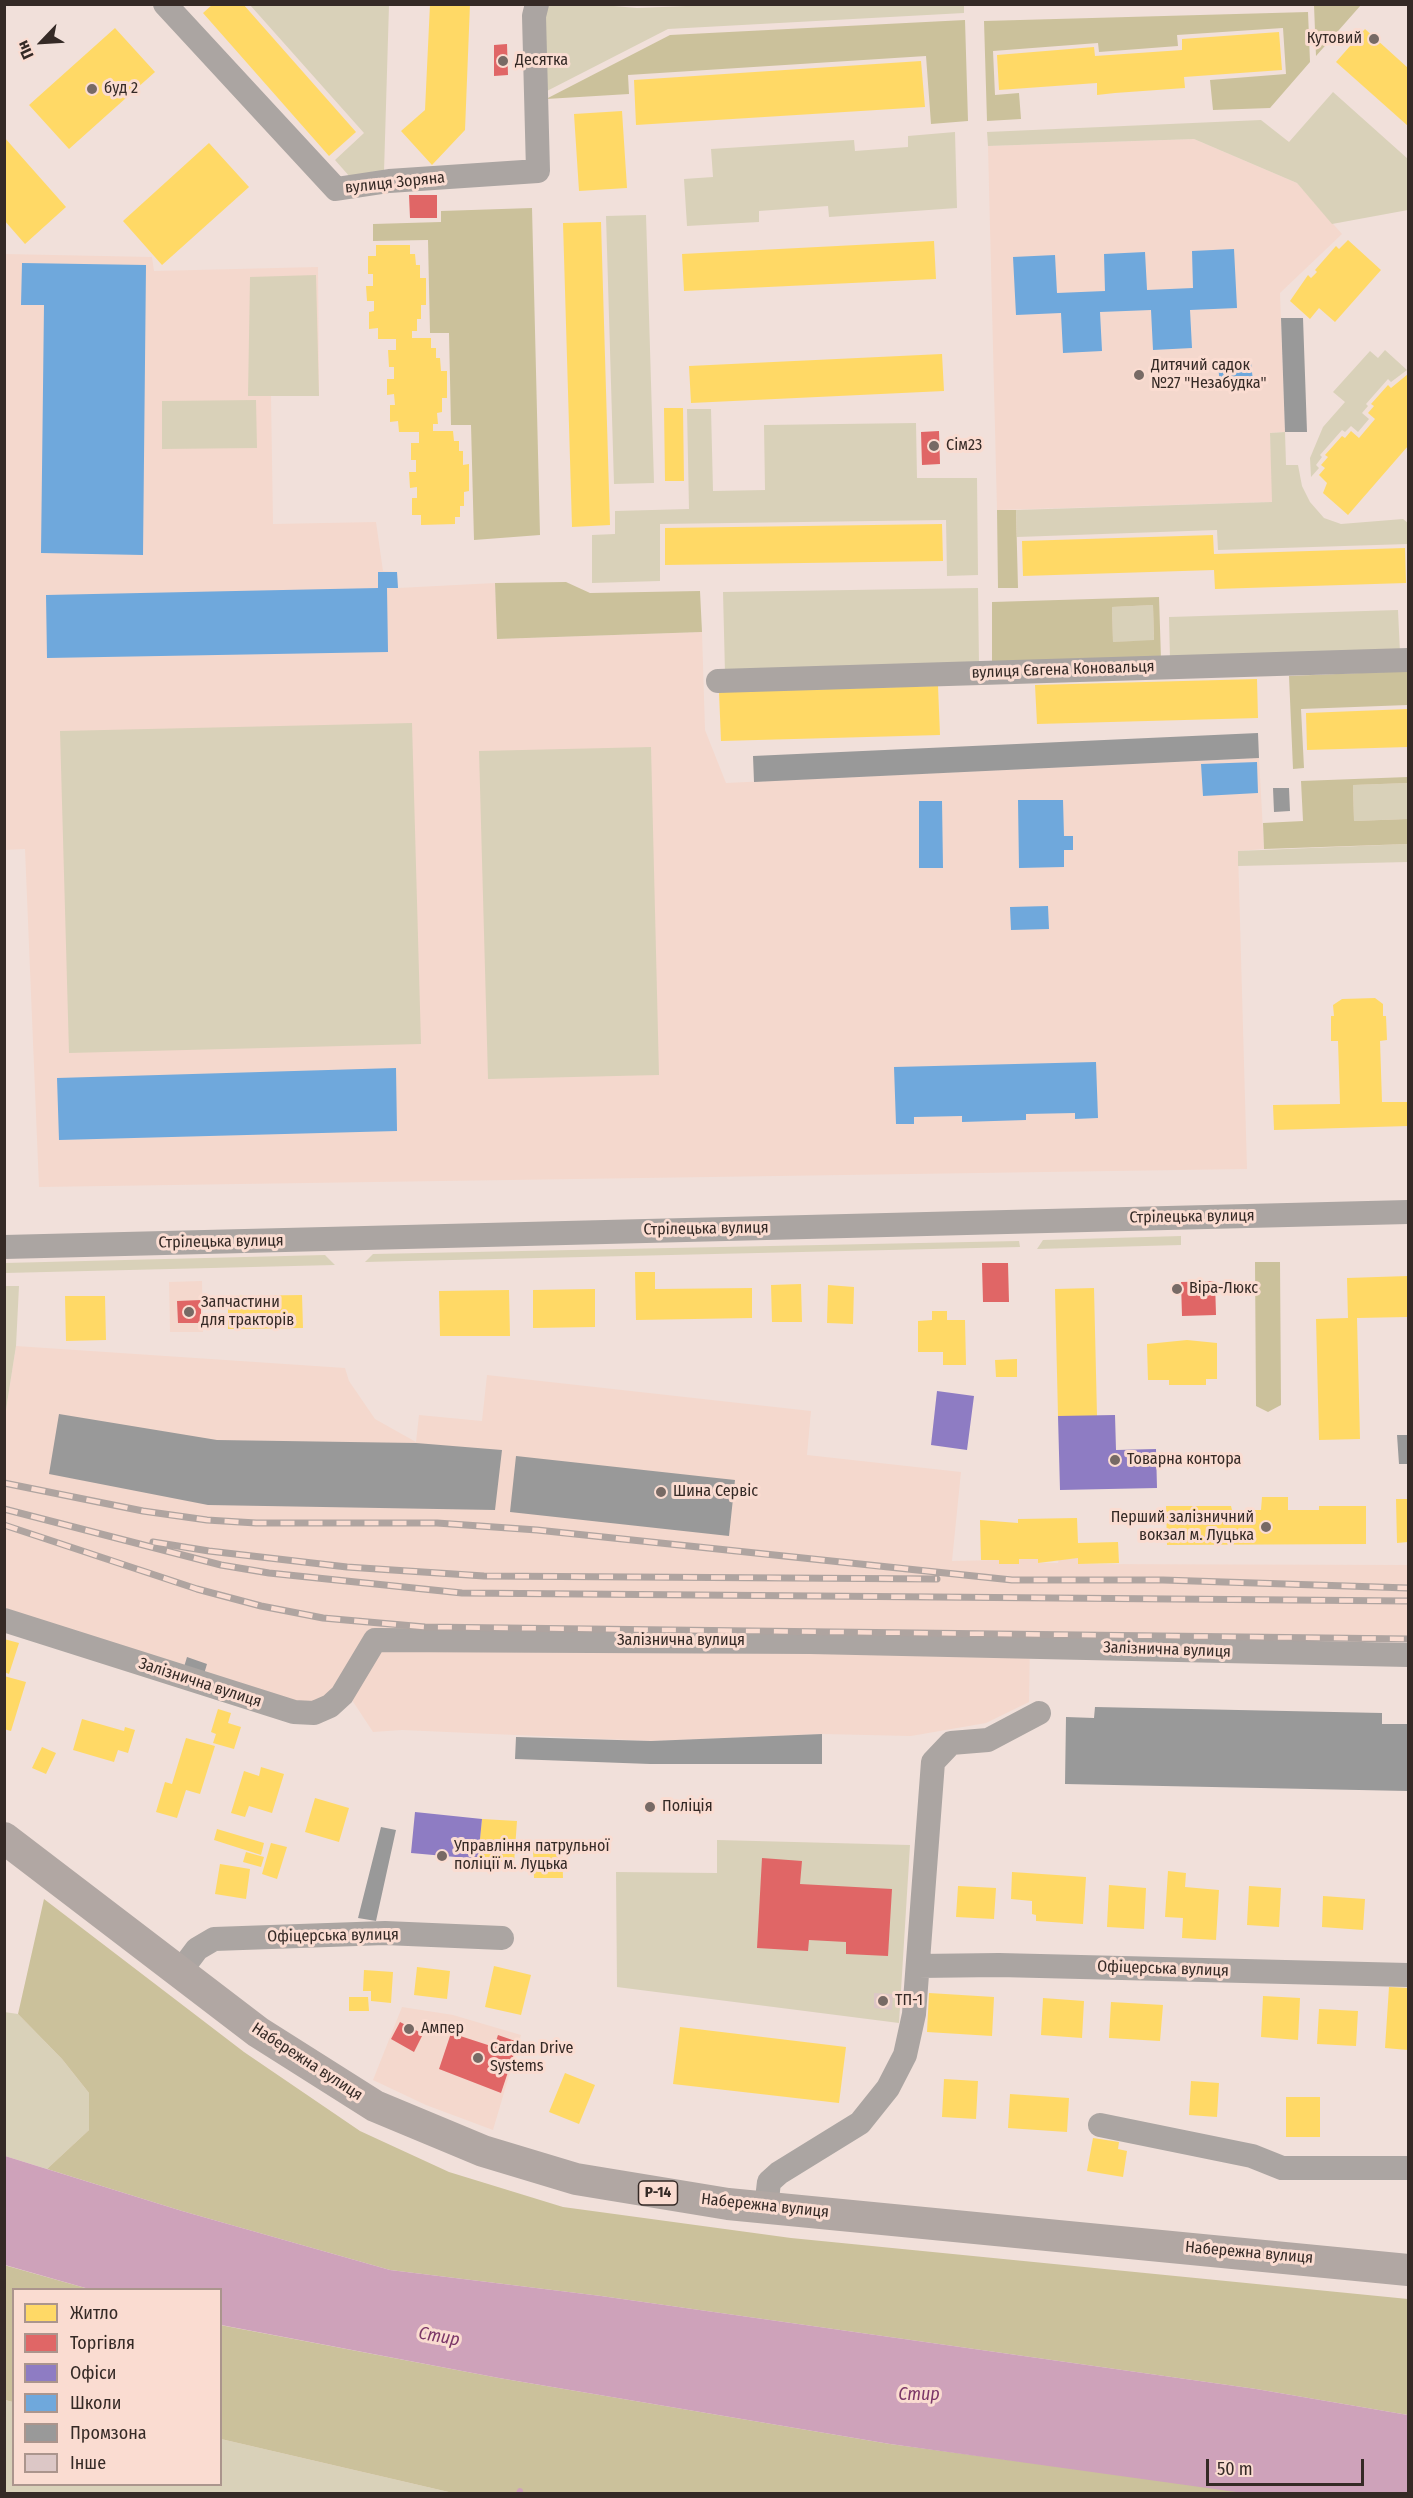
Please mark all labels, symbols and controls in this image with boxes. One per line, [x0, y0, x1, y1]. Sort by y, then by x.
north arrow [12, 12, 72, 72]
place label: Кутовий [1307, 29, 1362, 49]
marker: Кутовий [1367, 32, 1381, 46]
text: Пн [13, 38, 38, 62]
place label: Десятка [515, 51, 568, 71]
marker: Десятка [496, 54, 510, 68]
place label: буд 2 [104, 79, 138, 99]
marker: буд 2 [85, 82, 99, 96]
street label: вулиця Зоряна [344, 168, 446, 198]
place label: Дитячий садок №27 "Незабудка" [1151, 356, 1267, 394]
marker: Дитячий садок №27 "Незабудка" [1132, 368, 1146, 382]
place label: Сім23 [946, 436, 982, 456]
marker: Сім23 [927, 439, 941, 453]
street label: вулиця Євгена Коновальця [971, 657, 1155, 683]
street label: Стрілецька вулиця [1129, 1206, 1255, 1228]
street label: Стрілецька вулиця [643, 1218, 769, 1240]
street label: Стрілецька вулиця [158, 1231, 284, 1253]
place label: Віра-Люкс [1189, 1279, 1258, 1299]
marker: Віра-Люкс [1170, 1282, 1184, 1296]
place label: Запчастини для тракторів [201, 1293, 294, 1331]
marker: Запчастини для тракторів [182, 1305, 196, 1319]
place label: Товарна контора [1127, 1450, 1241, 1470]
marker: Товарна контора [1108, 1453, 1122, 1467]
place label: Шина Сервіс [673, 1482, 758, 1502]
marker: Шина Сервіс [654, 1485, 668, 1499]
place label: Перший залізничний вокзал м. Луцька [1111, 1508, 1254, 1546]
marker: Перший залізничний вокзал м. Луцька [1259, 1520, 1273, 1534]
street label: Залізнична вулиця [617, 1631, 745, 1651]
street label: Залізнична вулиця [1103, 1638, 1231, 1662]
street label: Залізнична вулиця [136, 1654, 264, 1712]
place label: Поліція [662, 1797, 713, 1817]
marker: Поліція [643, 1800, 657, 1814]
place label: Управління патрульної поліції м. Луцька [454, 1837, 609, 1875]
marker: Управління патрульної поліції м. Луцька [435, 1849, 449, 1863]
street label: Офіцерська вулиця [267, 1925, 399, 1947]
street label: Офіцерська вулиця [1097, 1957, 1229, 1981]
place label: ТП-1 [895, 1991, 923, 2011]
marker: ТП-1 [876, 1994, 890, 2008]
street label: Набережна вулиця [248, 2019, 366, 2105]
place label: Ампер [421, 2019, 464, 2039]
marker: Ампер [402, 2022, 416, 2036]
place label: Cardan Drive Systems [490, 2039, 573, 2077]
marker: Cardan Drive Systems [471, 2051, 485, 2065]
road number: Р-14 [638, 2181, 678, 2205]
street label: Набережна вулиця [700, 2190, 830, 2222]
street label: Набережна вулиця [1184, 2238, 1314, 2268]
legend [12, 2288, 222, 2486]
text: Житло [70, 2302, 118, 2324]
water label: Стир [417, 2323, 461, 2351]
text: Торгівля [70, 2332, 135, 2354]
text: Офіси [70, 2362, 116, 2384]
water label: Стир [898, 2384, 940, 2406]
text: Школи [70, 2392, 121, 2414]
text: Промзона [70, 2422, 147, 2444]
scale bar [1209, 2447, 1366, 2485]
text: Інше [70, 2452, 106, 2474]
text: 50 m [1217, 2458, 1253, 2480]

